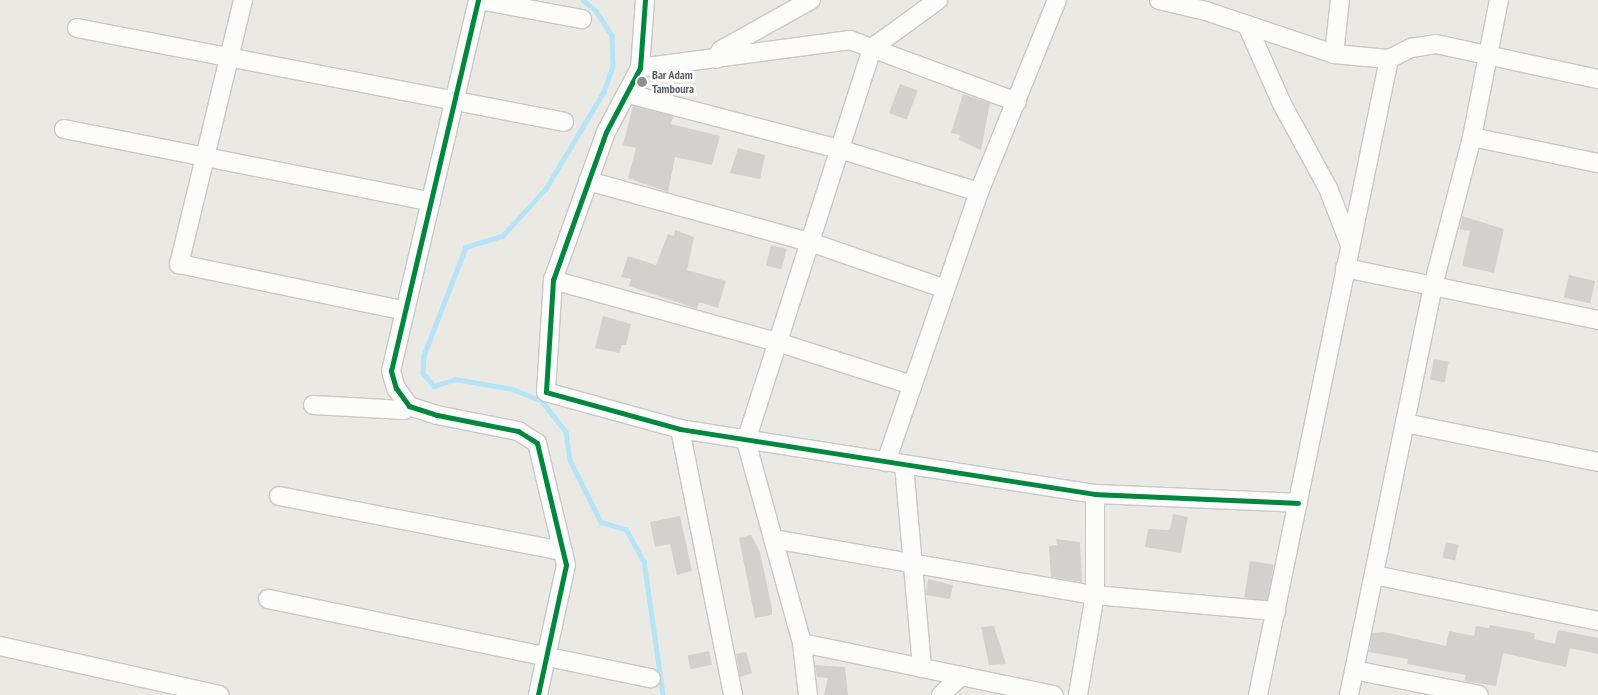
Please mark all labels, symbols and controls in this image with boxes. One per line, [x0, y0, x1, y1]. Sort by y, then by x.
place label: Bar Adam Tamboura [652, 68, 694, 96]
marker: Bar Adam Tamboura [636, 76, 648, 88]

